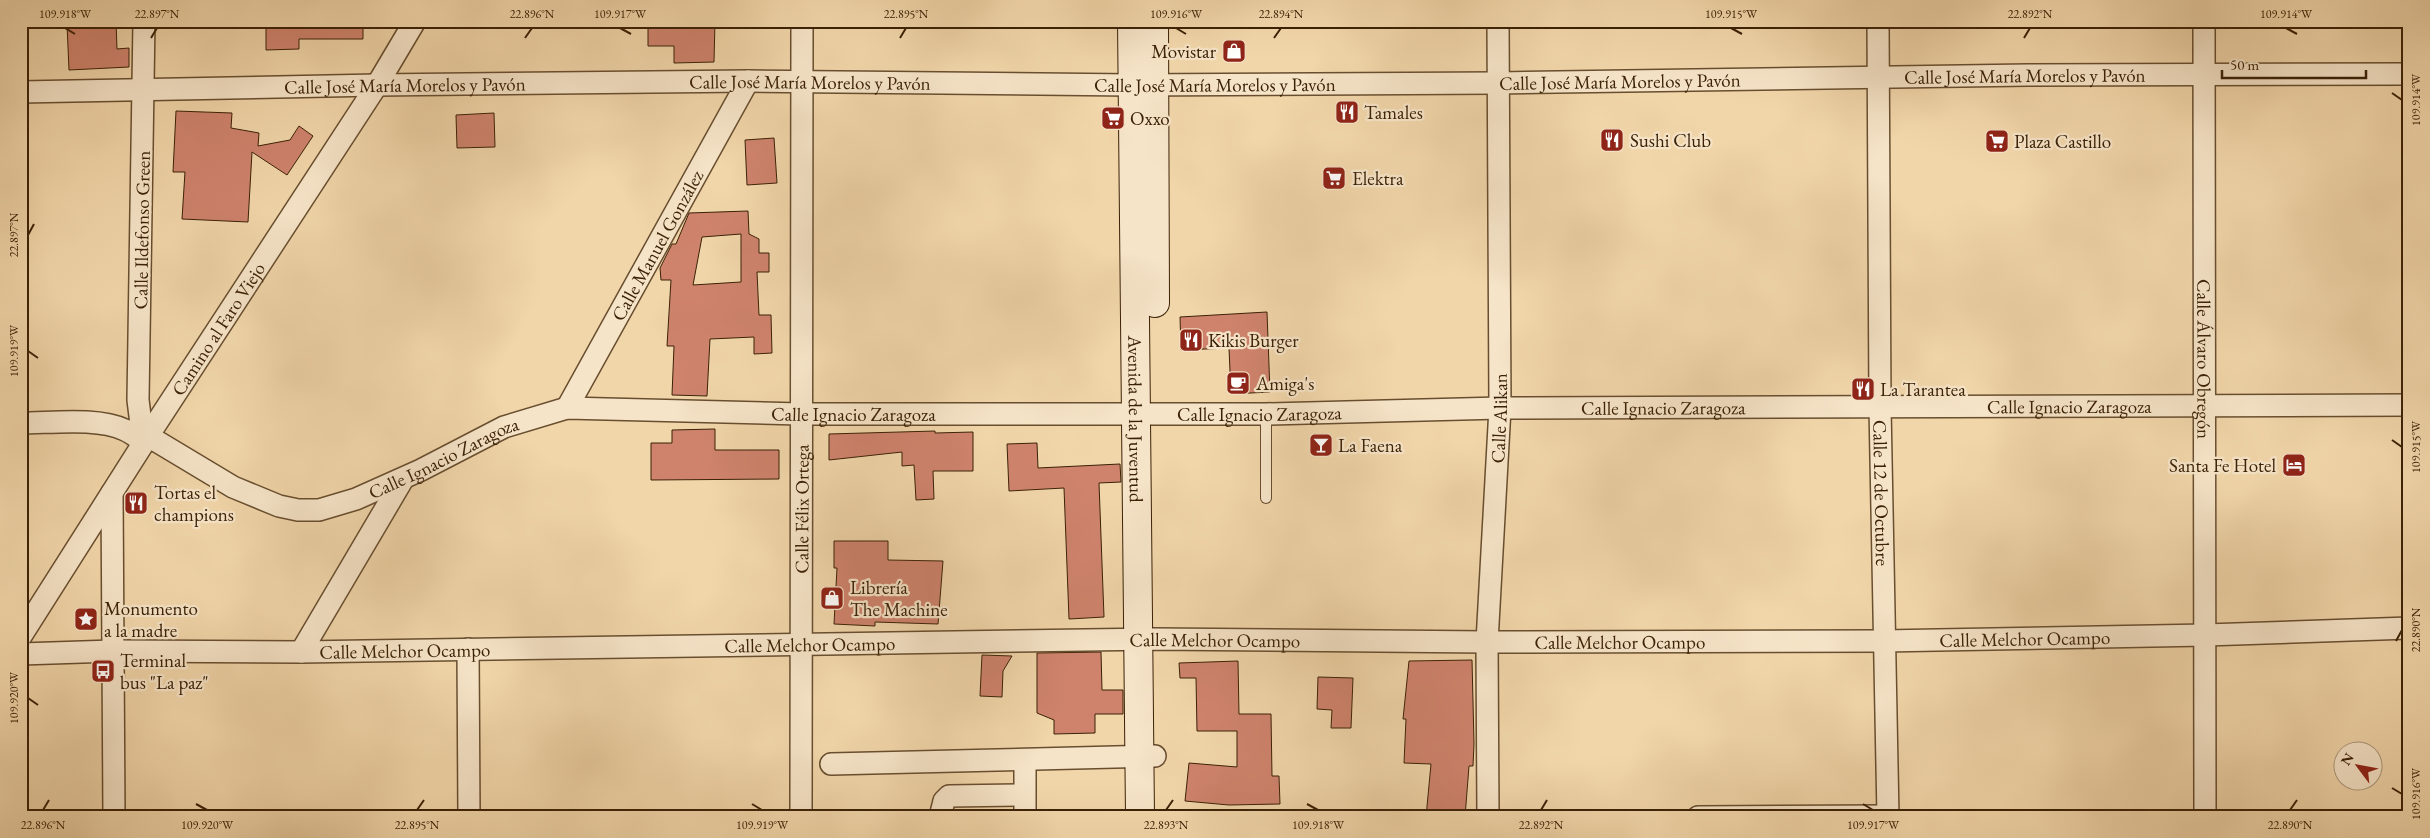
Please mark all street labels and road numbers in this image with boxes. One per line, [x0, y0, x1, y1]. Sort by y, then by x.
street label: Calle José María Morelos y Pavón [1904, 62, 2146, 89]
street label: Calle José María Morelos y Pavón [1499, 67, 1741, 95]
street label: Calle José María Morelos y Pavón [689, 68, 931, 95]
street label: Calle José María Morelos y Pavón [284, 71, 526, 99]
street label: Calle José María Morelos y Pavón [1094, 71, 1336, 98]
street label: Calle Ildefonso Green [128, 150, 156, 310]
street label: Calle Manuel González [605, 165, 709, 325]
street label: Camino al Faro Viejo [165, 257, 271, 400]
street label: Calle Álvaro Obregón [2192, 279, 2217, 439]
street label: Avenida de la Juventud [1123, 334, 1149, 503]
street label: Calle Alikan [1484, 373, 1513, 464]
street label: Calle Ignacio Zaragoza [1987, 393, 2152, 419]
street label: Calle Ignacio Zaragoza [1581, 395, 1746, 420]
street label: Calle Ignacio Zaragoza [1177, 400, 1342, 427]
street label: Calle Ignacio Zaragoza [771, 401, 936, 427]
street label: Calle Ignacio Zaragoza [364, 411, 522, 504]
street label: Calle 12 de Octubre [1868, 420, 1896, 566]
street label: Calle Félix Ortega [789, 444, 814, 574]
street label: Calle Melchor Ocampo [1939, 624, 2110, 652]
street label: Calle Melchor Ocampo [1129, 626, 1300, 653]
street label: Calle Melchor Ocampo [1534, 629, 1705, 654]
street label: Calle Melchor Ocampo [724, 630, 896, 658]
street label: Calle Melchor Ocampo [319, 637, 491, 664]

